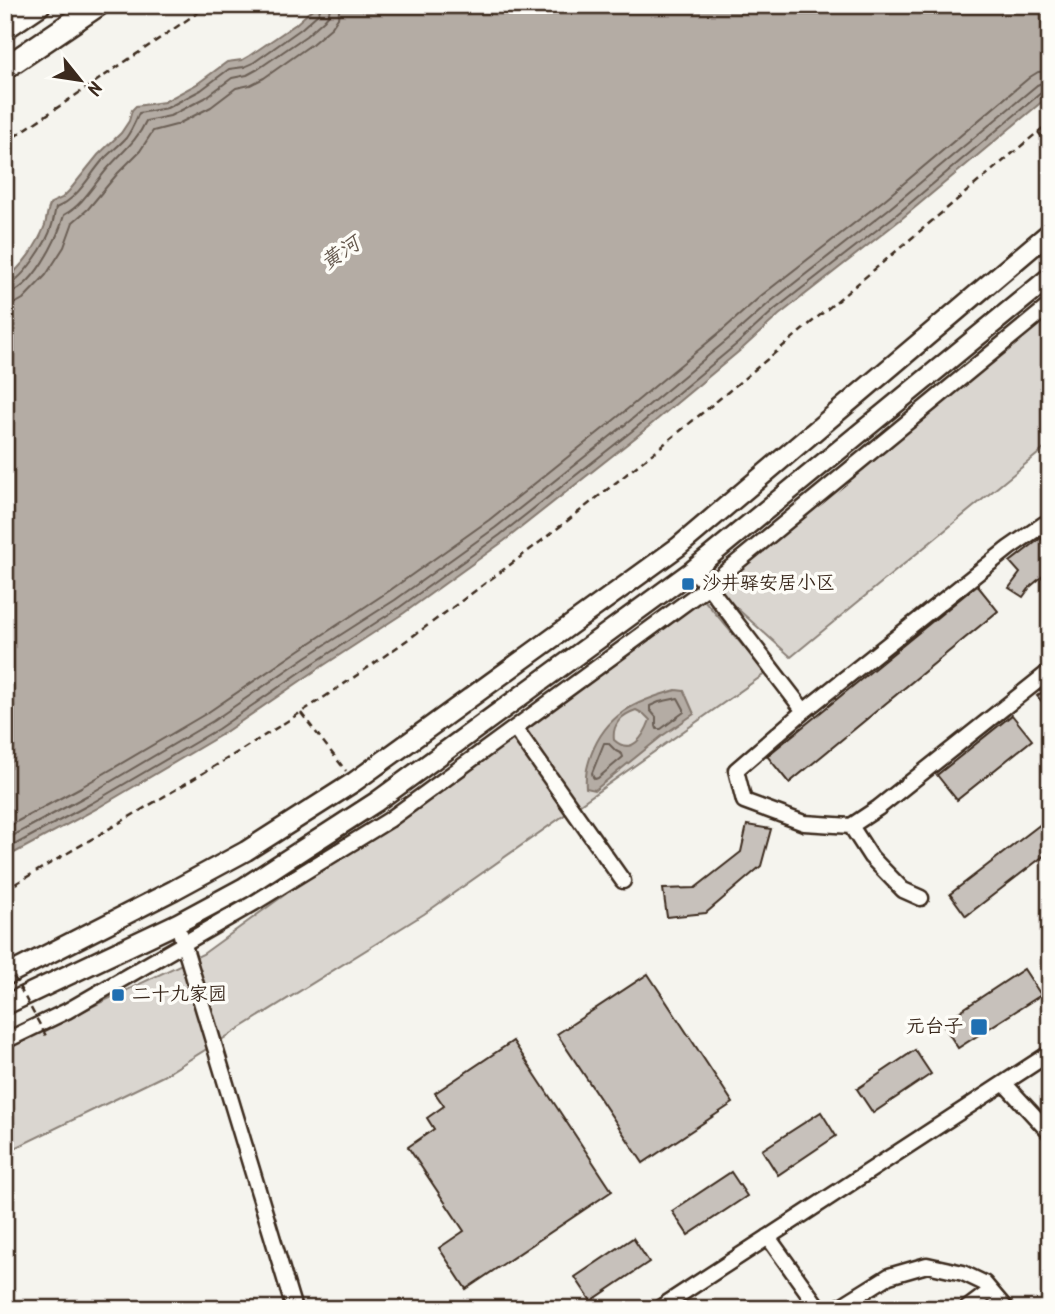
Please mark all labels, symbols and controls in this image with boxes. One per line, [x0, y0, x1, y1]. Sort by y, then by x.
north arrow [46, 46, 116, 116]
text: N [77, 75, 109, 100]
water label: 黄河 [314, 227, 370, 279]
place label: 沙井驿安居小区 [702, 569, 835, 599]
marker: 沙井驿安居小区 [680, 576, 696, 592]
place label: 二十九家园 [132, 980, 227, 1010]
marker: 二十九家园 [110, 987, 126, 1003]
place label: 元台子 [906, 1012, 963, 1042]
marker: 元台子 [969, 1017, 989, 1037]

